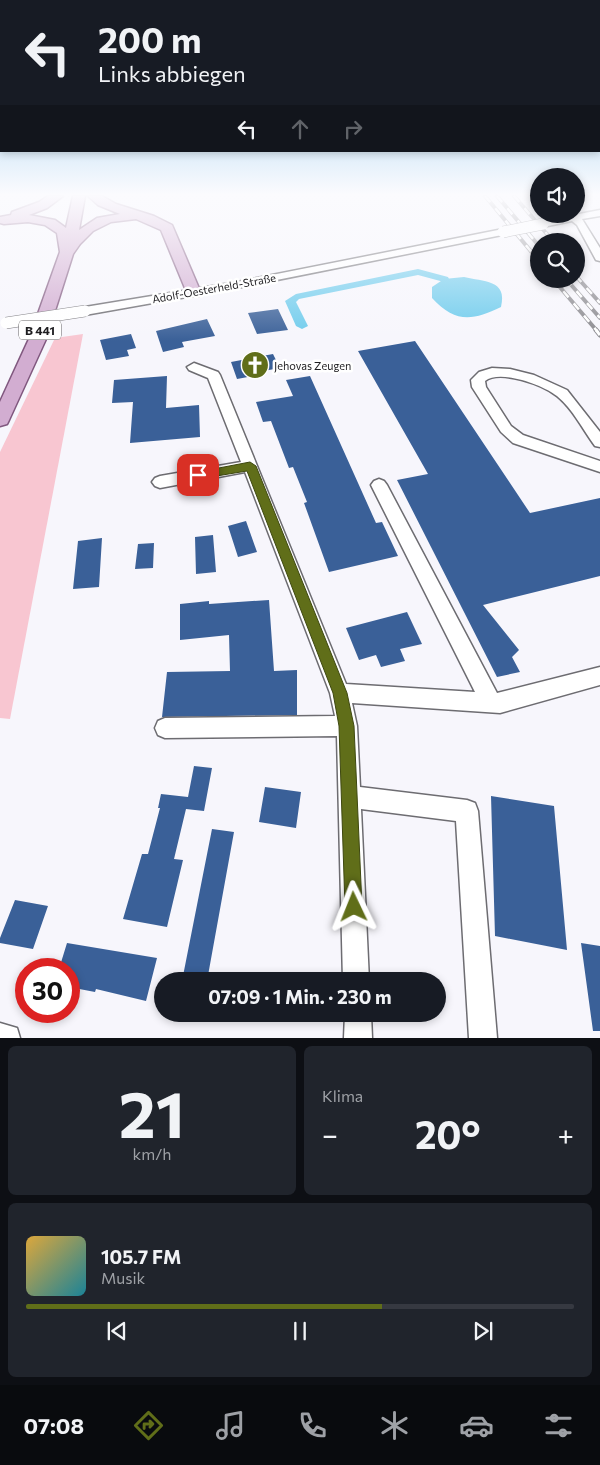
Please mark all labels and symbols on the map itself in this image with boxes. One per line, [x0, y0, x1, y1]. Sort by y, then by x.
street label: Adolf-Oesterheld-Straße [151, 271, 277, 305]
road number: B 441 [19, 320, 61, 340]
church icon: Jehovas Zeugen [240, 350, 270, 380]
place label: Jehovas Zeugen [274, 359, 351, 373]
pin [177, 454, 219, 496]
position arrow [327, 880, 379, 932]
speed limit sign: 30 [15, 958, 80, 1023]

